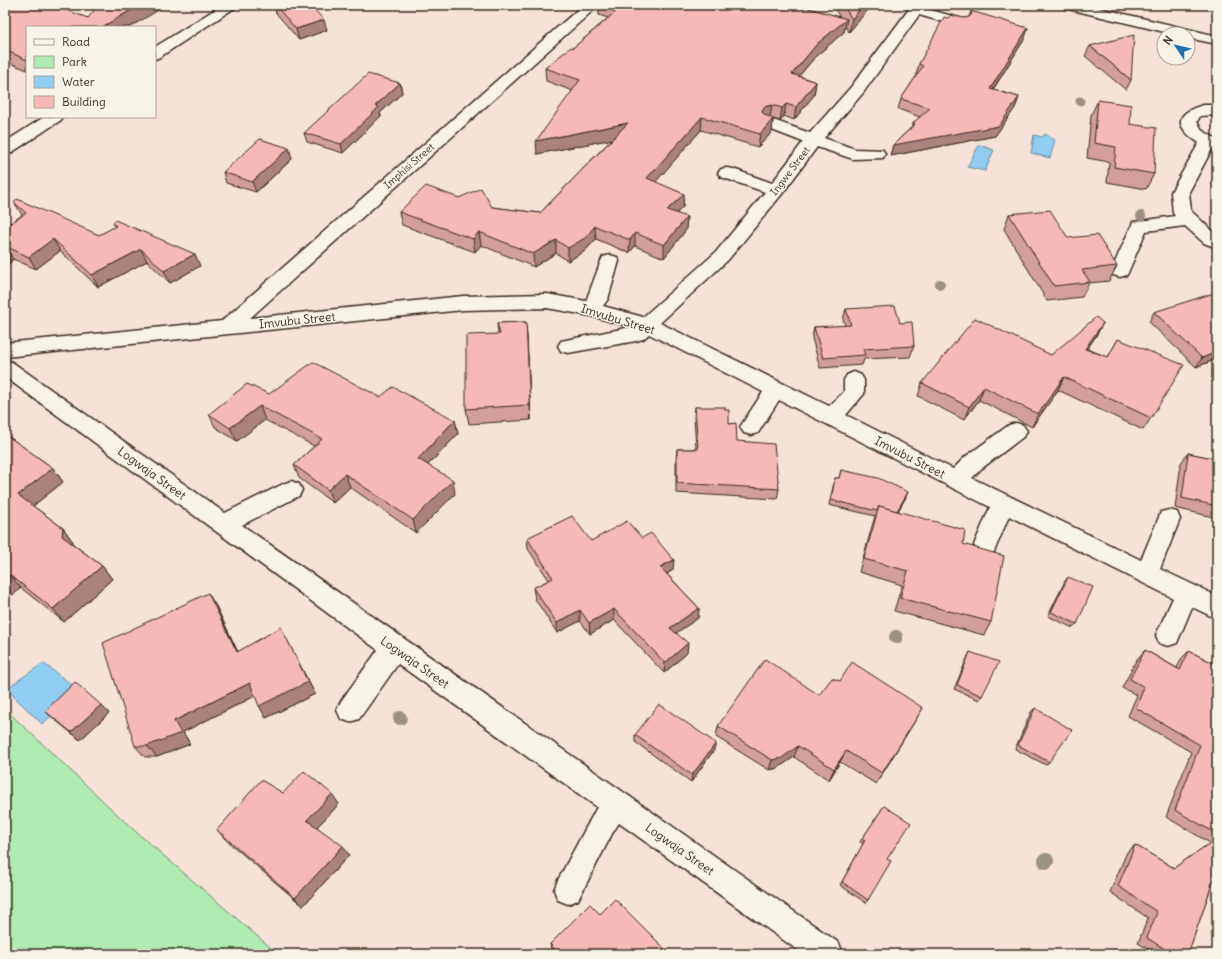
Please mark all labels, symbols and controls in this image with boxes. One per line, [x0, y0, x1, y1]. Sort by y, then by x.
legend [26, 26, 156, 118]
north arrow [1156, 26, 1196, 66]
text: N [1160, 33, 1176, 47]
text: Road [62, 34, 90, 49]
text: Park [62, 54, 87, 69]
text: Water [62, 74, 95, 89]
text: Building [62, 94, 106, 109]
street label: Imphisi Street [381, 140, 437, 191]
street label: Ingwe Street [767, 143, 813, 198]
street label: Imvubu Street [579, 301, 657, 337]
street label: Imvubu Street [258, 309, 336, 331]
street label: Imvubu Street [872, 433, 948, 481]
street label: Logwaja Street [115, 443, 189, 503]
street label: Logwaja Street [378, 633, 452, 691]
street label: Logwaja Street [643, 820, 717, 878]

